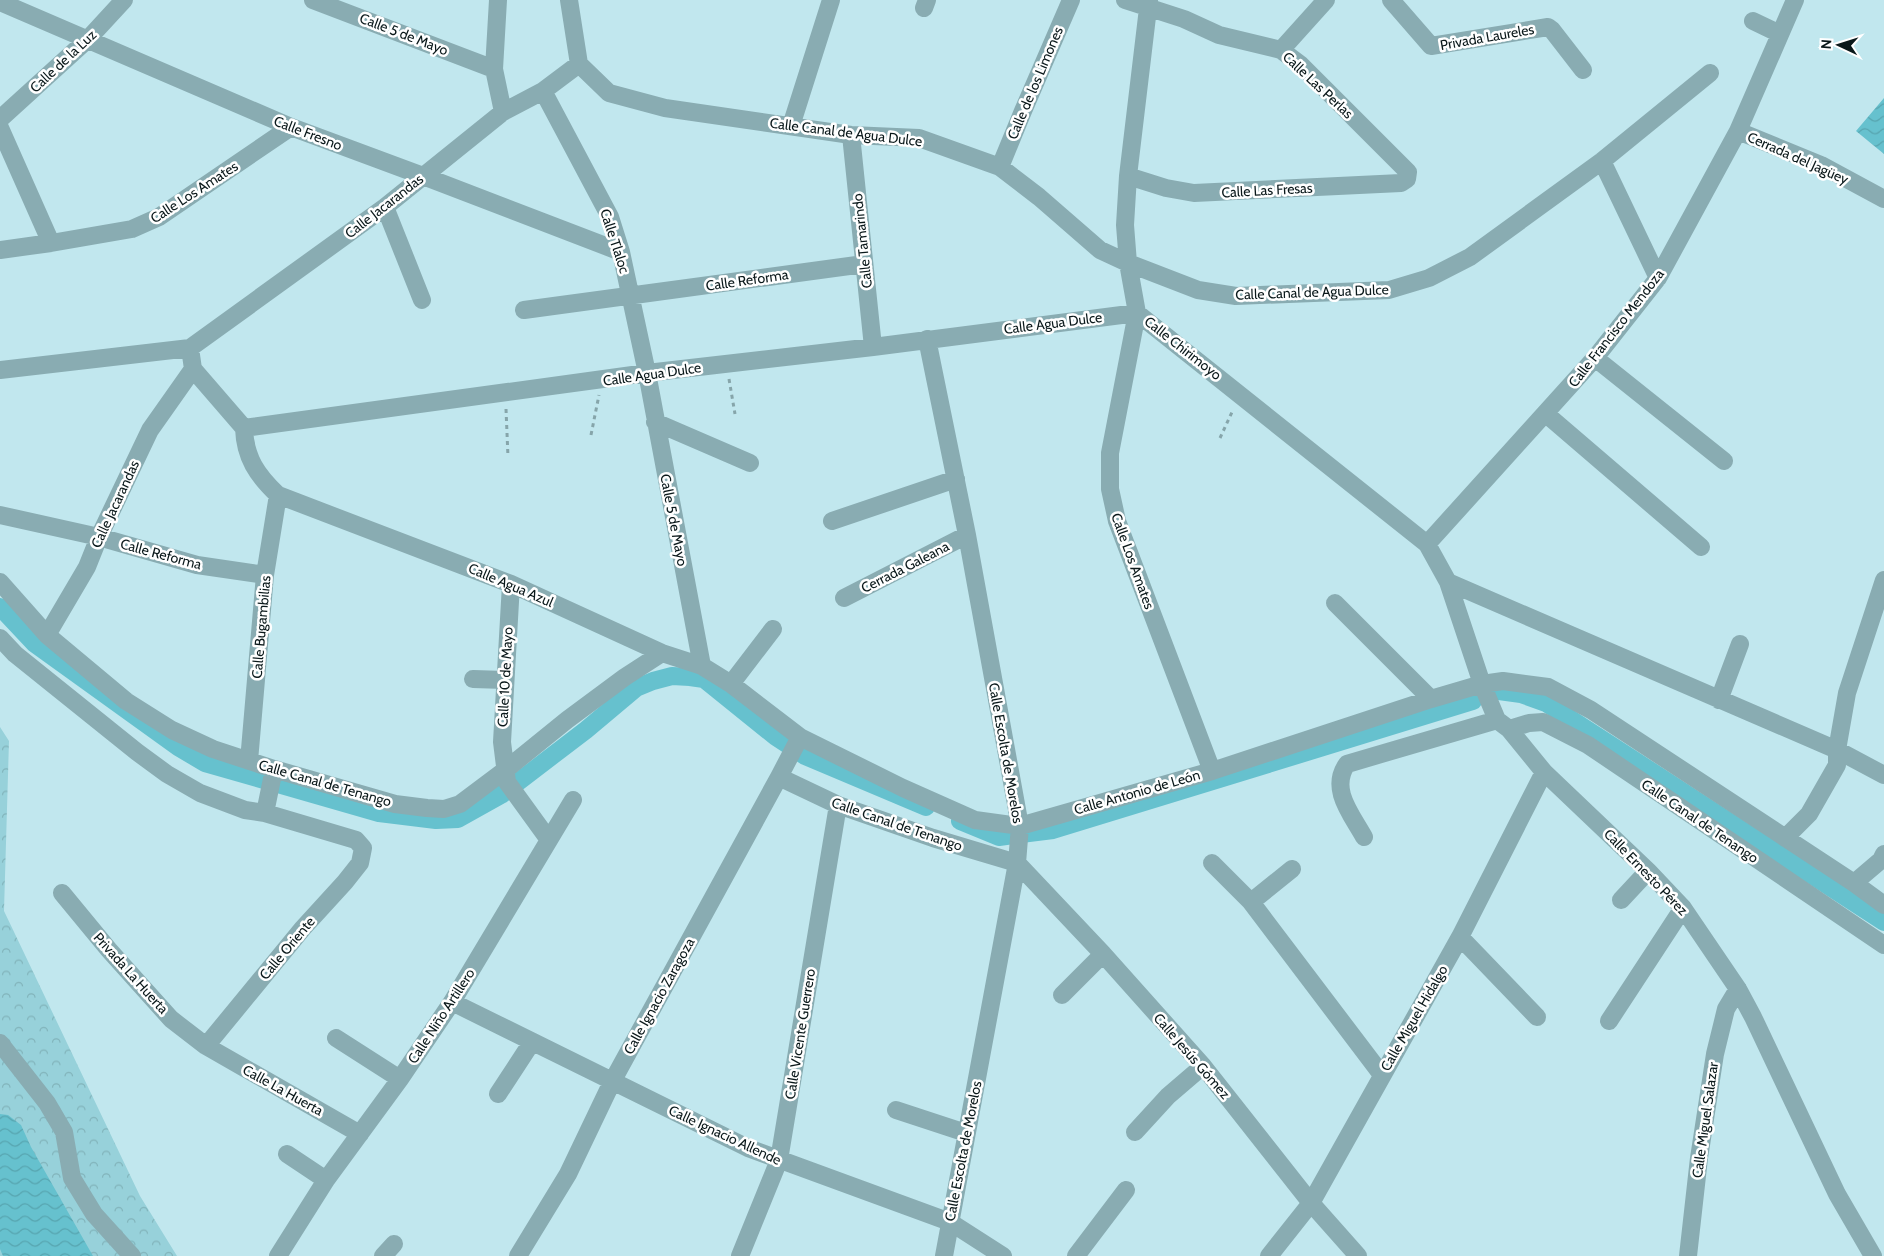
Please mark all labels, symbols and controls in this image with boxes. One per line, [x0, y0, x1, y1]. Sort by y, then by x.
street label: Calle 5 de Mayo [357, 9, 451, 59]
street label: Privada Laureles [1439, 20, 1536, 54]
north arrow [1814, 20, 1864, 70]
street label: Calle de los Limones [1003, 24, 1067, 142]
street label: Calle de la Luz [26, 25, 100, 96]
text: N [1817, 39, 1835, 50]
street label: Calle Las Perlas [1279, 48, 1357, 122]
street label: Calle Fresno [271, 112, 345, 154]
street label: Calle Canal de Agua Dulce [769, 114, 923, 150]
street label: Cerrada del Jagüey [1745, 128, 1851, 188]
street label: Calle Los Amates [147, 157, 241, 227]
street label: Calle Jacarandas [341, 170, 427, 242]
street label: Calle Las Fresas [1221, 179, 1313, 201]
street label: Calle Tamarindo [848, 192, 876, 289]
street label: Calle Tlaloc [596, 206, 634, 276]
street label: Calle Reforma [705, 265, 790, 295]
street label: Calle Francisco Mendoza [1564, 265, 1668, 391]
street label: Calle Canal de Agua Dulce [1235, 280, 1389, 304]
street label: Calle Agua Dulce [1003, 308, 1103, 338]
street label: Calle Chirimoyo [1141, 312, 1226, 384]
street label: Calle Agua Dulce [602, 358, 702, 390]
street label: Calle Jacarandas [87, 457, 143, 551]
street label: Calle 5 de Mayo [656, 472, 692, 568]
street label: Calle Los Amates [1107, 511, 1159, 612]
street label: Calle Reforma [119, 535, 204, 574]
street label: Cerrada Galeana [858, 537, 952, 597]
street label: Calle Agua Azul [466, 559, 557, 611]
street label: Calle Bugambilias [248, 575, 274, 679]
street label: Calle 10 de Mayo [493, 626, 517, 727]
street label: Calle Escolta de Morelos [985, 681, 1027, 825]
street label: Calle Canal de Tenango [257, 755, 394, 811]
street label: Calle Antonio de León [1072, 765, 1202, 819]
street label: Calle Canal de Tenango [1638, 775, 1762, 867]
street label: Calle Canal de Tenango [829, 793, 965, 855]
street label: Calle Ernesto Pérez [1600, 825, 1692, 919]
street label: Calle Oriente [255, 913, 319, 983]
street label: Privada La Huerta [90, 929, 172, 1018]
street label: Calle Ignacio Zaragoza [620, 934, 699, 1057]
street label: Calle Miguel Hidalgo [1376, 961, 1452, 1074]
street label: Calle Niño Artillero [404, 965, 479, 1067]
street label: Calle Vicente Guerrero [781, 967, 819, 1101]
street label: Calle Jesús Gómez [1150, 1009, 1234, 1103]
street label: Calle Miguel Salazar [1688, 1060, 1722, 1179]
street label: Calle La Huerta [240, 1061, 327, 1120]
street label: Calle Escolta de Morelos [941, 1079, 985, 1223]
street label: Calle Ignacio Allende [666, 1101, 784, 1169]

